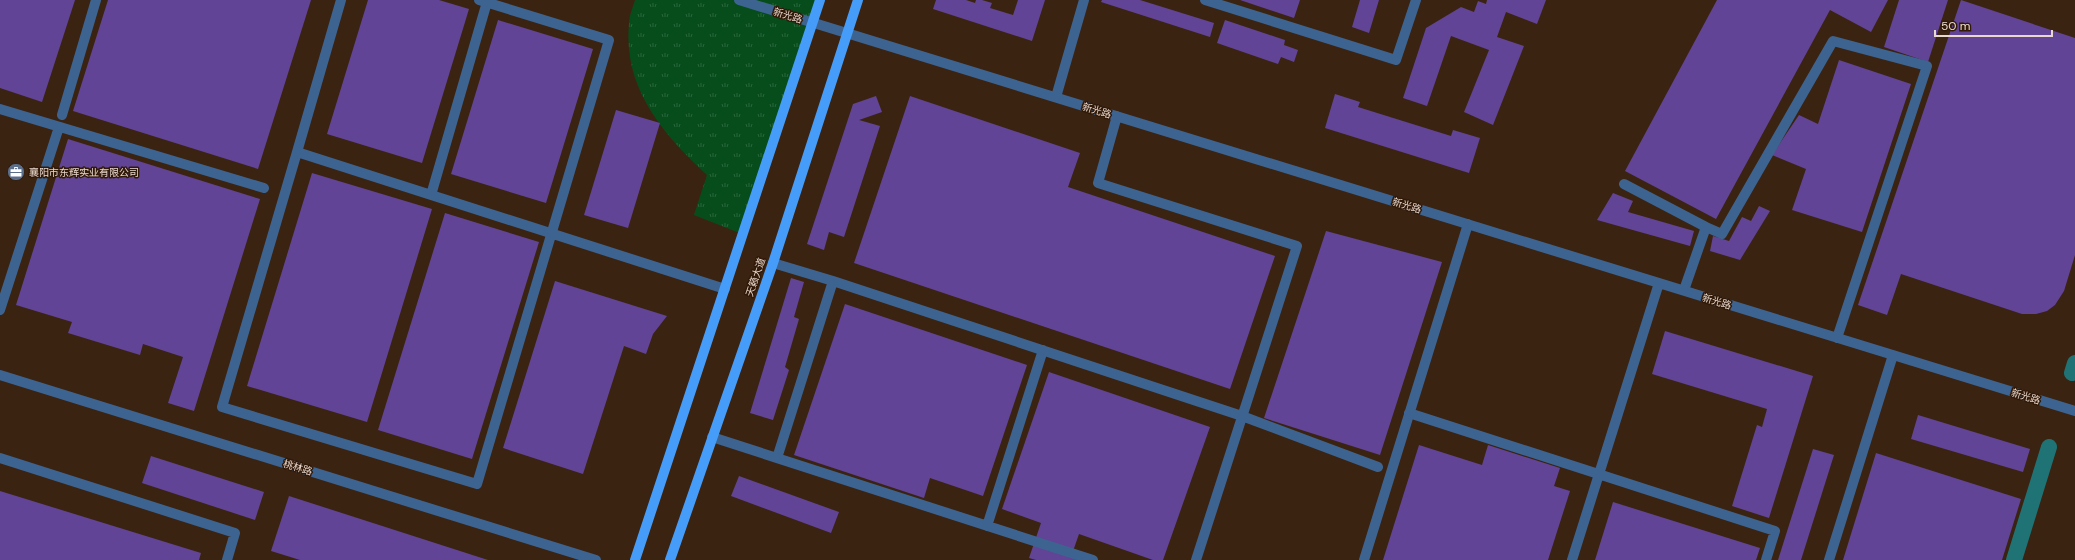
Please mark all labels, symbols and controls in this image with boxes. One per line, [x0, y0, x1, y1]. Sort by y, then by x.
street label: 新光路 [772, 5, 804, 26]
scale bar [1935, 12, 2052, 38]
text: 50 m [1941, 18, 1970, 34]
street label: 新光路 [1081, 100, 1113, 121]
office icon: 襄阳市东辉实业有限公司 [6, 162, 26, 182]
place label: 襄阳市东辉实业有限公司 [29, 166, 139, 179]
street label: 新光路 [1391, 195, 1423, 216]
street label: 天籁大道 [743, 256, 768, 298]
street label: 新光路 [1701, 291, 1733, 312]
street label: 新光路 [2010, 386, 2042, 407]
street label: 桃林路 [282, 457, 314, 478]

